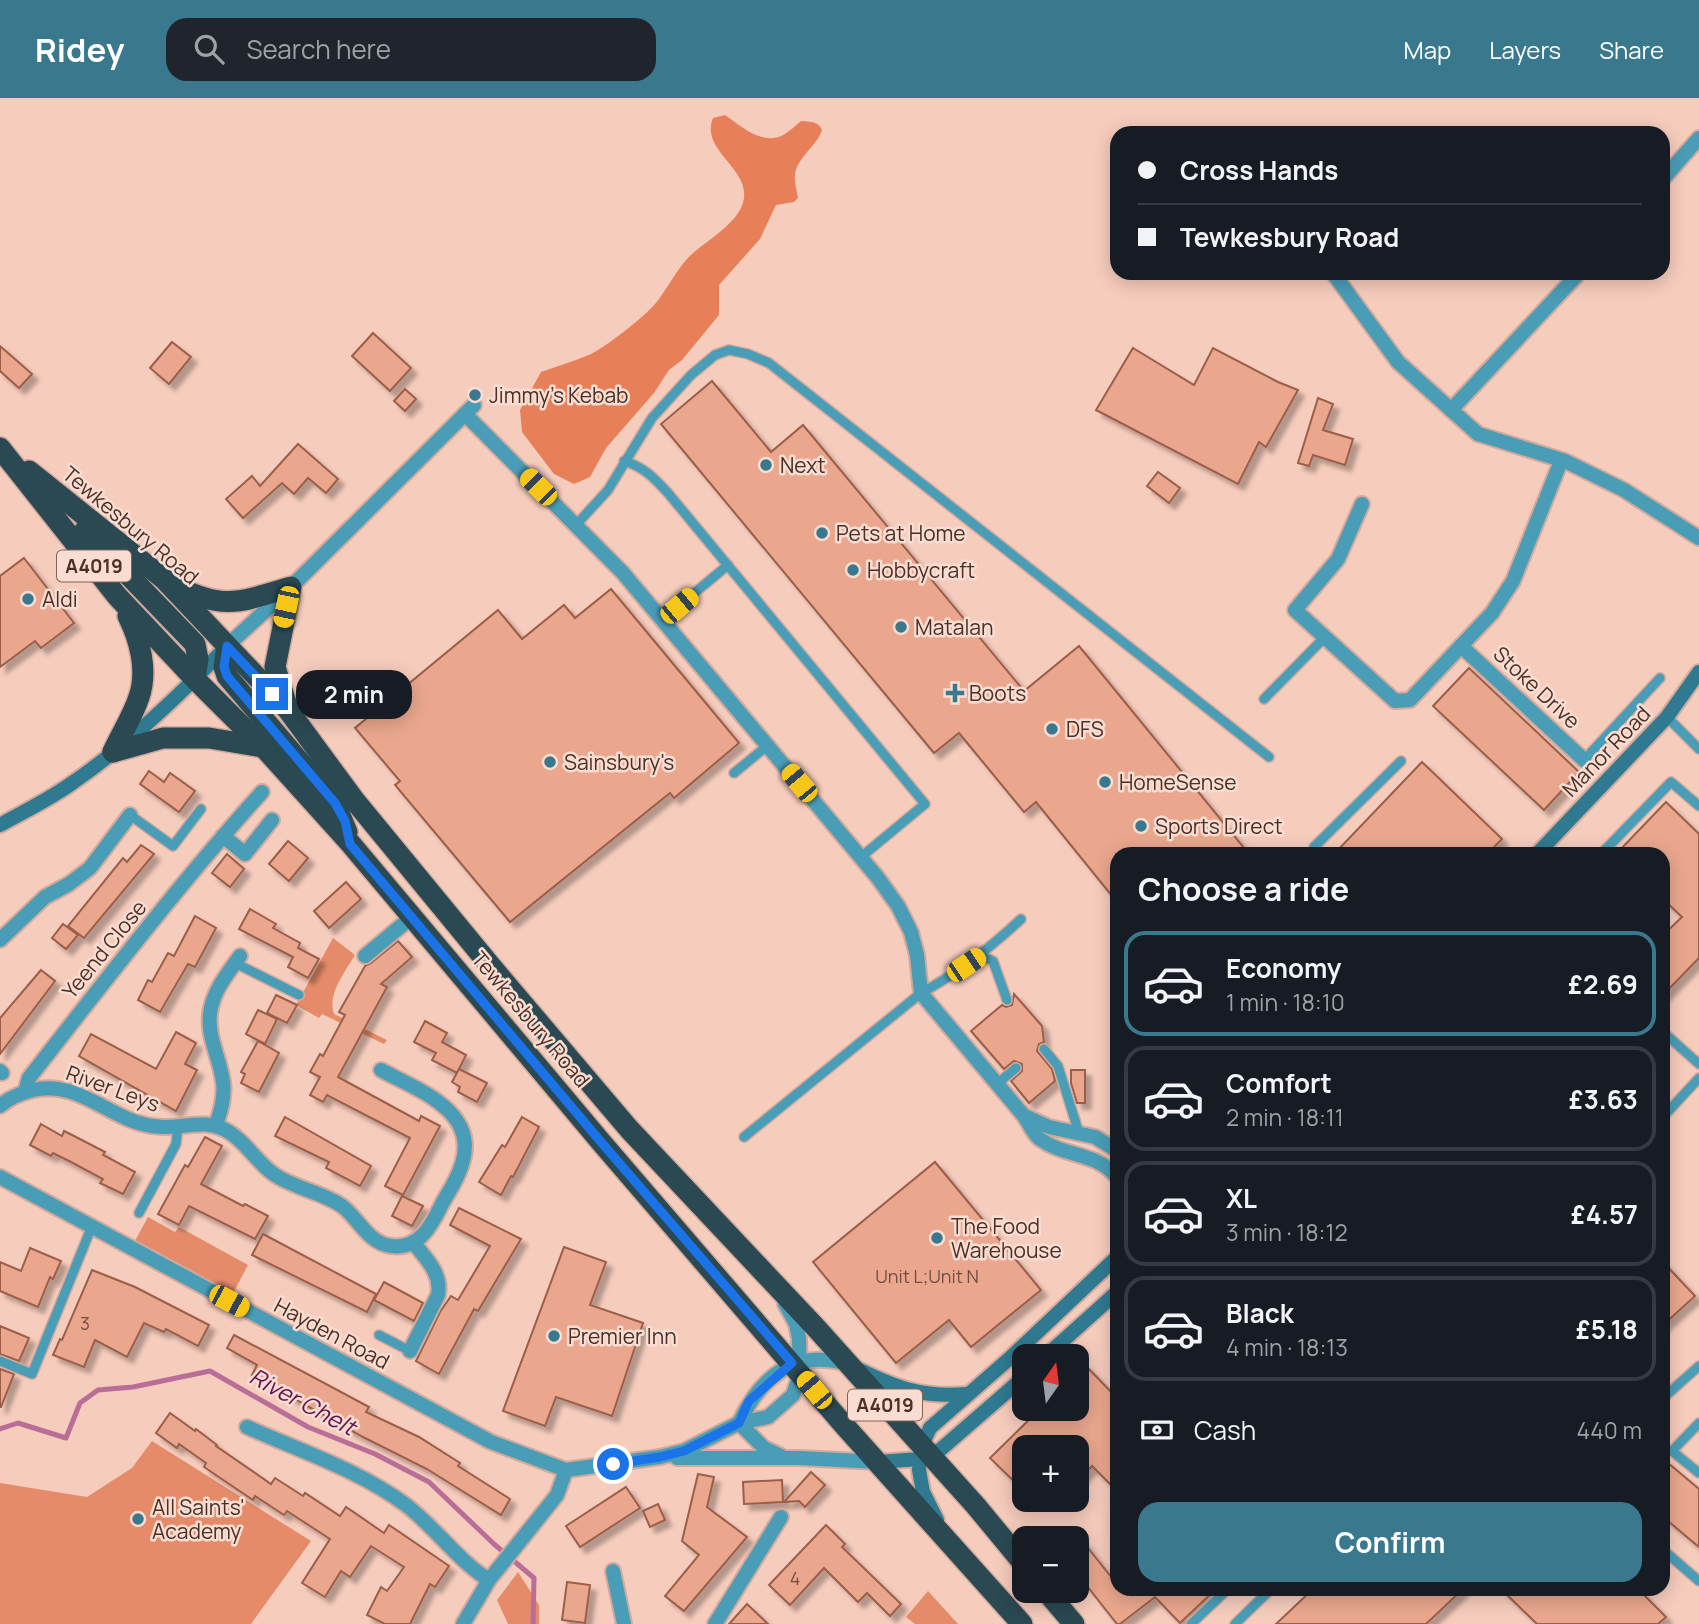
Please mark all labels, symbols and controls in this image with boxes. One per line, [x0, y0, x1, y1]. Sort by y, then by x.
search box [166, 18, 656, 81]
text: Ridey [35, 27, 124, 72]
icon: search [190, 30, 228, 68]
text: Search here [246, 31, 391, 67]
text: Map [1404, 33, 1451, 66]
text: Layers [1489, 33, 1561, 66]
text: Share [1599, 33, 1664, 66]
text: Cross Hands [1180, 152, 1338, 188]
text: Tewkesbury Road [1180, 219, 1399, 255]
place label: Jimmy's Kebab [489, 381, 629, 409]
marker: Jimmy's Kebab [467, 387, 483, 403]
place label: Next [780, 451, 826, 479]
marker: Next [758, 457, 774, 473]
street label: Tewkesbury Road [57, 460, 205, 590]
car [516, 465, 561, 509]
place label: Pets at Home [836, 519, 966, 547]
marker: Pets at Home [814, 525, 830, 541]
road number: A4019 [57, 551, 131, 582]
place label: Hobbycraft [867, 556, 975, 584]
marker: Hobbycraft [845, 562, 861, 578]
car [272, 584, 301, 630]
car [657, 584, 702, 628]
place label: Aldi [42, 585, 78, 613]
marker: Aldi [20, 591, 36, 607]
place label: Matalan [915, 613, 993, 641]
marker: Matalan [893, 619, 909, 635]
street label: Stoke Drive [1488, 640, 1586, 734]
callout: 2 min [296, 670, 412, 718]
route end [256, 678, 288, 710]
text: 2 min [324, 678, 384, 710]
place label: Boots [969, 679, 1026, 707]
marker: Boots [947, 685, 963, 701]
street label: Manor Road [1556, 700, 1656, 802]
place label: DFS [1066, 715, 1104, 743]
marker: DFS [1044, 721, 1060, 737]
place label: Sainsbury's [564, 748, 674, 776]
marker: Sainsbury's [542, 754, 558, 770]
car [778, 760, 821, 806]
place label: HomeSense [1119, 768, 1237, 796]
marker: HomeSense [1097, 774, 1113, 790]
place label: Sports Direct [1155, 812, 1283, 840]
marker: Sports Direct [1133, 818, 1149, 834]
text: Choose a ride [1138, 867, 1349, 911]
street label: Yeend Close [56, 894, 152, 1004]
street label: Tewkesbury Road [466, 945, 596, 1093]
car [943, 945, 990, 985]
text: Economy [1226, 950, 1341, 986]
icon: car [1142, 952, 1205, 1015]
text: £2.69 [1568, 966, 1638, 1002]
text: 1 min · 18:10 [1226, 986, 1345, 1018]
street label: River Leys [62, 1058, 164, 1118]
text: Comfort [1226, 1065, 1332, 1101]
icon: car [1142, 1067, 1205, 1130]
text: £3.63 [1569, 1081, 1638, 1117]
text: 2 min · 18:11 [1226, 1101, 1344, 1133]
text: XL [1226, 1180, 1257, 1216]
icon: car [1142, 1182, 1205, 1245]
text: £4.57 [1571, 1196, 1638, 1232]
place label: The Food Warehouse [951, 1212, 1062, 1264]
text: 3 min · 18:12 [1226, 1216, 1348, 1248]
marker: The Food Warehouse [929, 1230, 945, 1246]
house number: Unit L;Unit N [875, 1264, 979, 1288]
car [206, 1282, 253, 1320]
street label: Hayden Road [269, 1291, 395, 1375]
text: Black [1226, 1295, 1294, 1331]
icon: car [1142, 1297, 1205, 1360]
house number: 3 [80, 1311, 90, 1335]
text: £5.18 [1576, 1311, 1638, 1347]
place label: Premier Inn [568, 1322, 677, 1350]
marker: Premier Inn [546, 1328, 562, 1344]
text: 4 min · 18:13 [1226, 1331, 1348, 1363]
north arrow [1012, 1344, 1088, 1421]
map controls [1012, 1344, 1089, 1603]
water label: River Chelt [244, 1360, 364, 1444]
car [793, 1367, 836, 1413]
road number: A4019 [848, 1390, 922, 1420]
icon: cash [1138, 1411, 1176, 1449]
text: Cash [1194, 1412, 1256, 1448]
text: 440 m [1577, 1414, 1642, 1446]
button: + [1012, 1435, 1089, 1512]
route start [597, 1448, 629, 1480]
place label: All Saints' Academy [152, 1493, 245, 1545]
button: Confirm [1138, 1502, 1642, 1582]
marker: All Saints' Academy [130, 1511, 146, 1527]
button: − [1012, 1526, 1089, 1603]
house number: 4 [790, 1566, 800, 1590]

